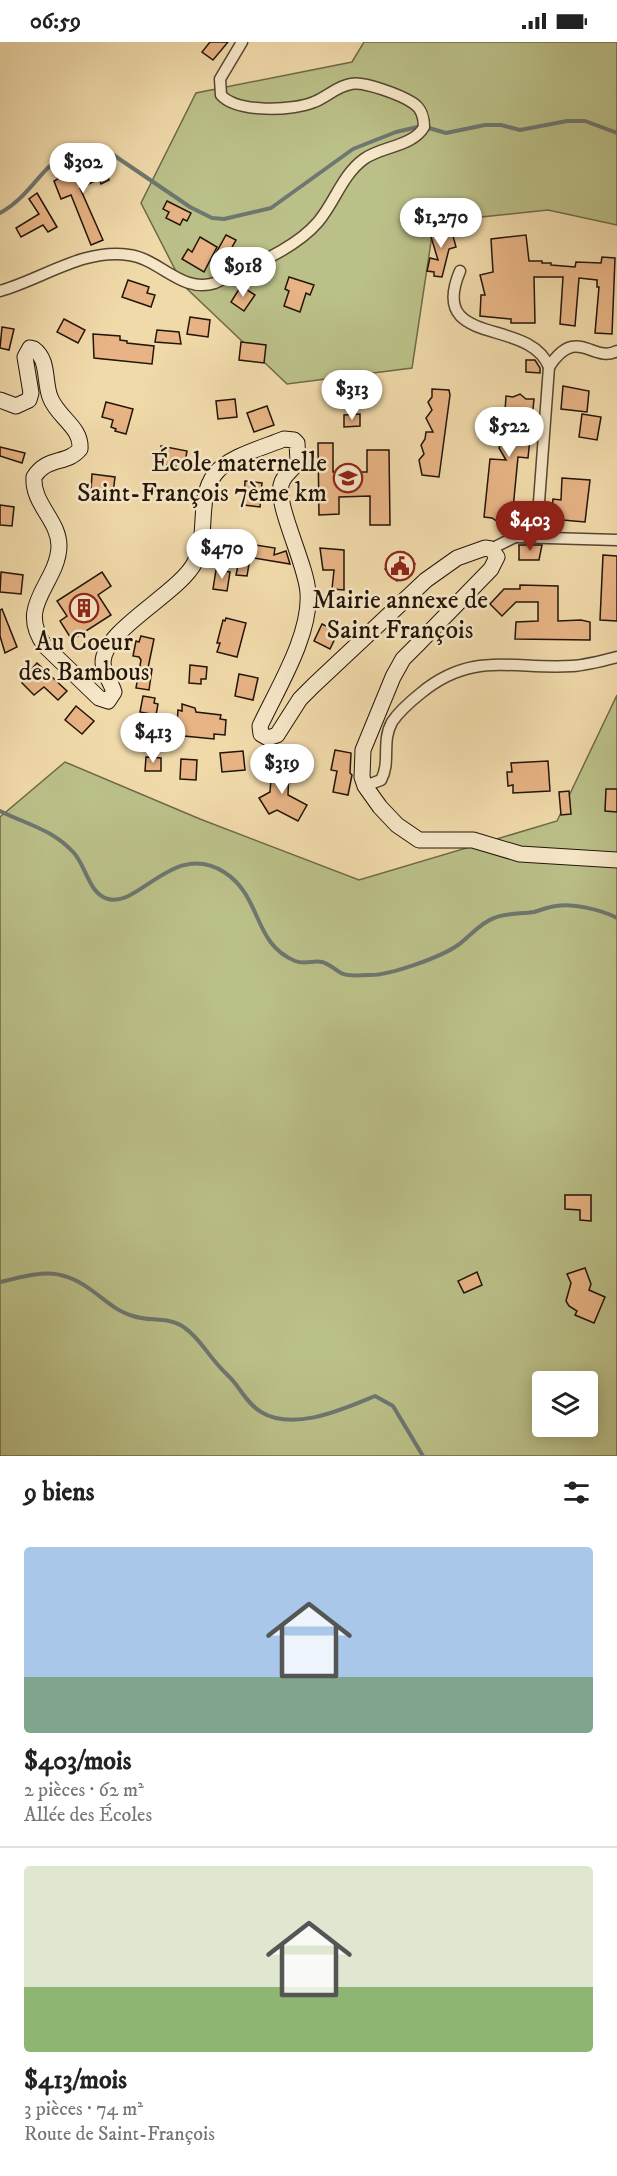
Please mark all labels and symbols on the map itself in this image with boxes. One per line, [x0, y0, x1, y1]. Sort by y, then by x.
pin: $302 [47, 143, 119, 194]
pin: $1,270 [392, 198, 490, 249]
pin: $918 [207, 247, 279, 298]
pin: $313 [316, 370, 388, 421]
pin: $522 [473, 407, 545, 458]
place label: École maternelle Saint-François 7ème km [77, 447, 327, 510]
school or university icon: École maternelle Saint-François 7ème km [332, 462, 364, 494]
pin: $403 [494, 501, 566, 552]
pin: $470 [186, 529, 258, 580]
public building icon: Mairie annexe de Saint François [384, 550, 416, 582]
place label: Mairie annexe de Saint François [312, 584, 488, 647]
building icon: Au Coeur des Bambous [68, 592, 100, 624]
place label: Au Coeur des Bambous [18, 626, 150, 689]
pin: $413 [117, 713, 189, 764]
pin: $319 [246, 744, 318, 795]

